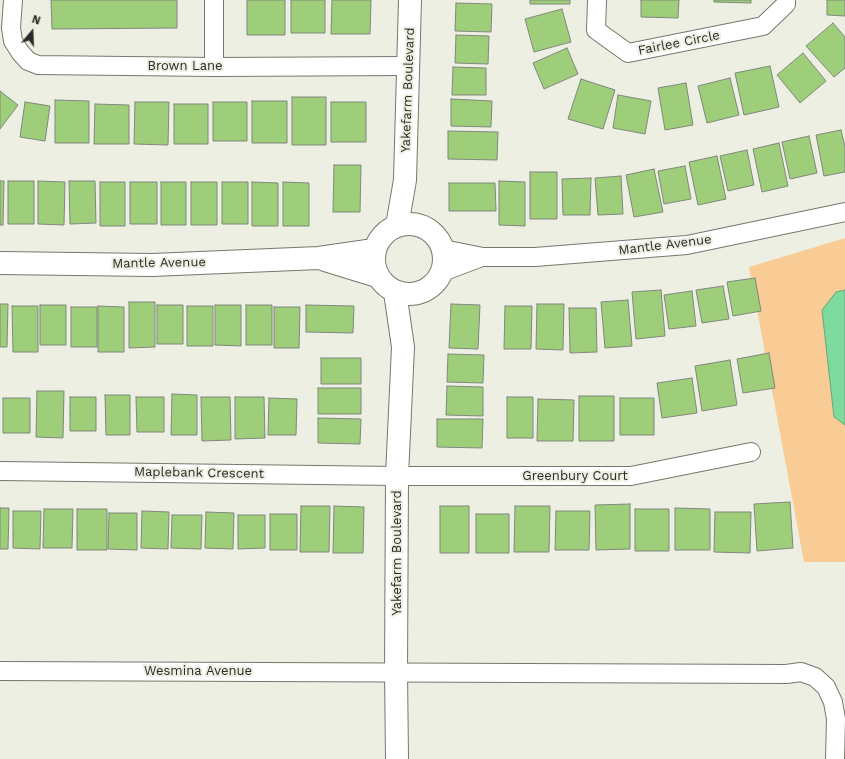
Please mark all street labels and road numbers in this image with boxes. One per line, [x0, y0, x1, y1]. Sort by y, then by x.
street label: Yakefarm Boulevard [398, 27, 418, 153]
street label: Fairlee Circle [637, 27, 721, 59]
street label: Brown Lane [147, 58, 223, 74]
street label: Mantle Avenue [618, 232, 712, 258]
street label: Mantle Avenue [112, 254, 206, 272]
street label: Maplebank Crescent [134, 464, 264, 482]
street label: Greenbury Court [522, 468, 628, 484]
street label: Yakefarm Boulevard [389, 490, 405, 616]
street label: Wesmina Avenue [144, 663, 252, 679]

